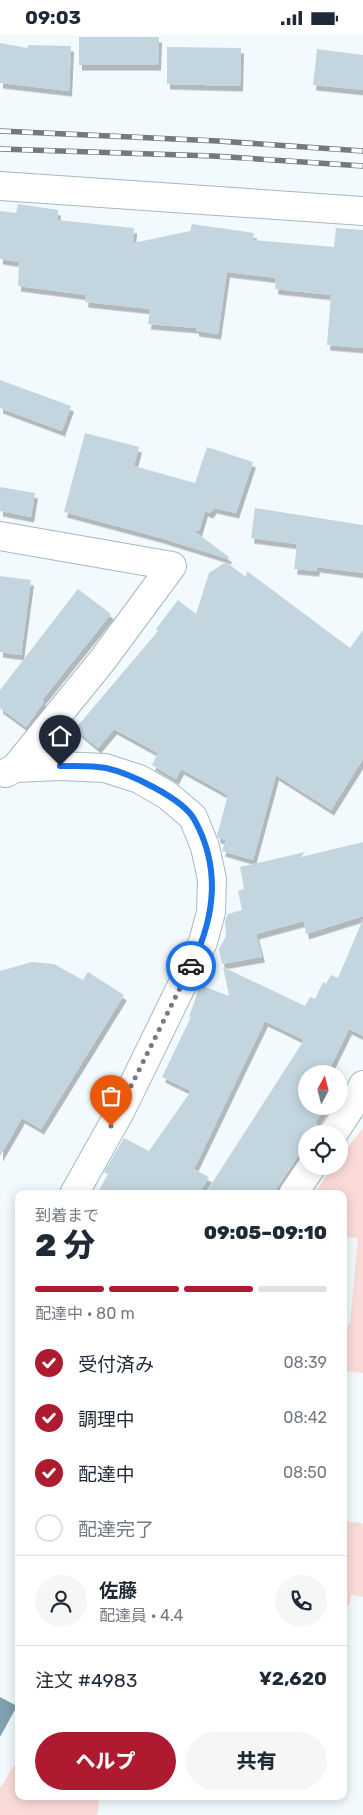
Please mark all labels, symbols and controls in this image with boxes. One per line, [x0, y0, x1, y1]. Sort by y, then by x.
text: 09:03 [25, 6, 81, 29]
pin [39, 715, 81, 766]
icon: home [46, 722, 74, 750]
courier [166, 941, 216, 991]
icon: car [177, 952, 205, 980]
north arrow [298, 1065, 348, 1115]
map controls [298, 1065, 348, 1175]
pin [90, 1075, 132, 1126]
icon: bag [97, 1082, 125, 1110]
button: locate [298, 1125, 348, 1175]
text: 到着まで [35, 1206, 99, 1225]
text: 09:05–09:10 [204, 1221, 327, 1244]
text: 2 分 [35, 1226, 95, 1264]
text: 配達中 · 80 m [35, 1304, 135, 1323]
icon: check [35, 1349, 63, 1377]
text: 受付済み [78, 1353, 154, 1376]
text: 08:39 [283, 1353, 327, 1372]
icon: check [35, 1404, 63, 1432]
text: 調理中 [78, 1408, 135, 1431]
text: 08:42 [283, 1408, 327, 1427]
icon: check [35, 1459, 63, 1487]
text: 配達中 [78, 1463, 135, 1486]
text: 08:50 [283, 1463, 327, 1482]
text: 配達完了 [78, 1518, 154, 1541]
button: person [35, 1575, 87, 1627]
button: phone [275, 1575, 327, 1627]
text: 佐藤 [99, 1579, 137, 1602]
text: 配達員 · 4.4 [99, 1606, 184, 1625]
text: ¥2,620 [259, 1667, 327, 1690]
text: 注文 #4983 [35, 1669, 137, 1692]
button: ヘルプ [35, 1732, 176, 1790]
button: 共有 [186, 1732, 327, 1790]

